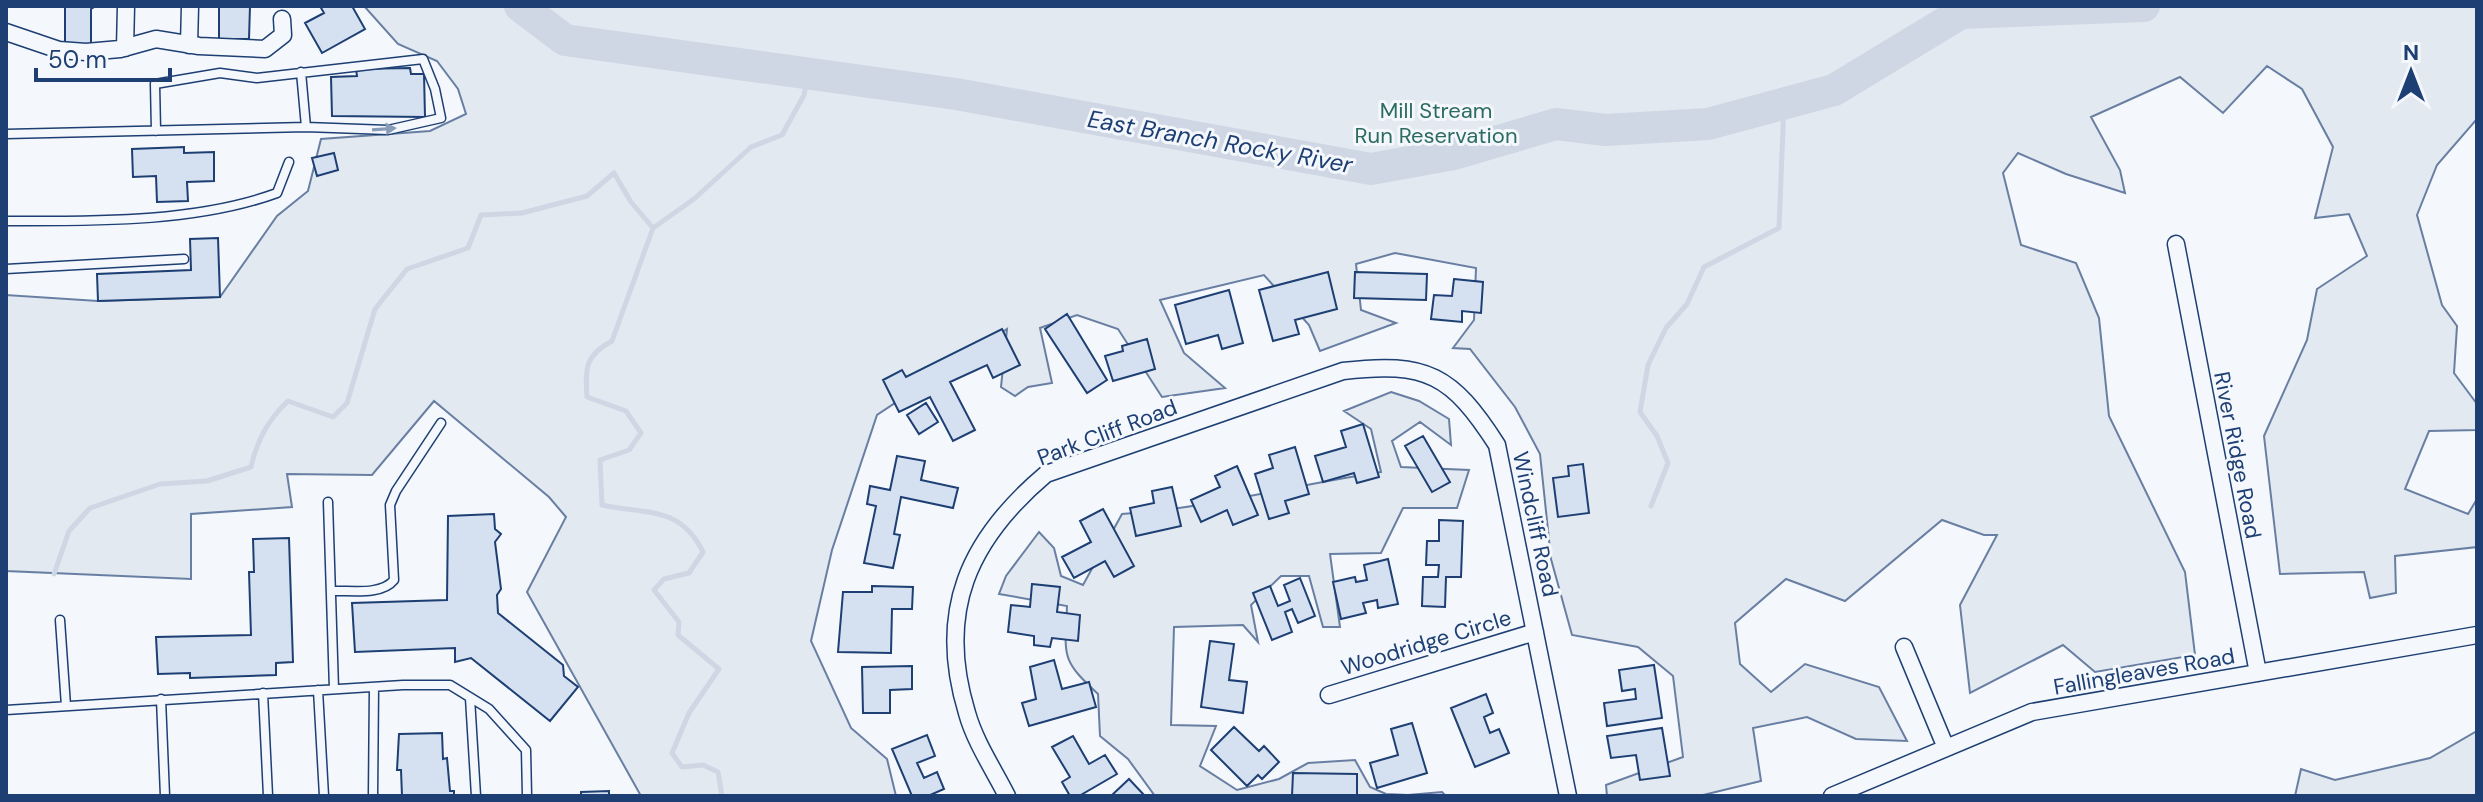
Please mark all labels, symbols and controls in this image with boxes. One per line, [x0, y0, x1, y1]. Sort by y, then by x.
scale bar [36, 32, 170, 82]
north arrow [2371, 32, 2451, 112]
text: N [2403, 38, 2419, 67]
text: 50 m [48, 44, 107, 75]
park label: Mill Stream Run Reservation [1354, 96, 1518, 150]
water label: East Branch Rocky River [1085, 103, 1356, 180]
one-way arrow [372, 122, 397, 135]
street label: River Ridge Road [2207, 369, 2268, 541]
street label: Park Cliff Road [1033, 393, 1181, 472]
street label: Windcliff Road [1506, 449, 1565, 599]
street label: Woodridge Circle [1338, 603, 1515, 682]
street label: Fallingleaves Road [2051, 641, 2237, 702]

